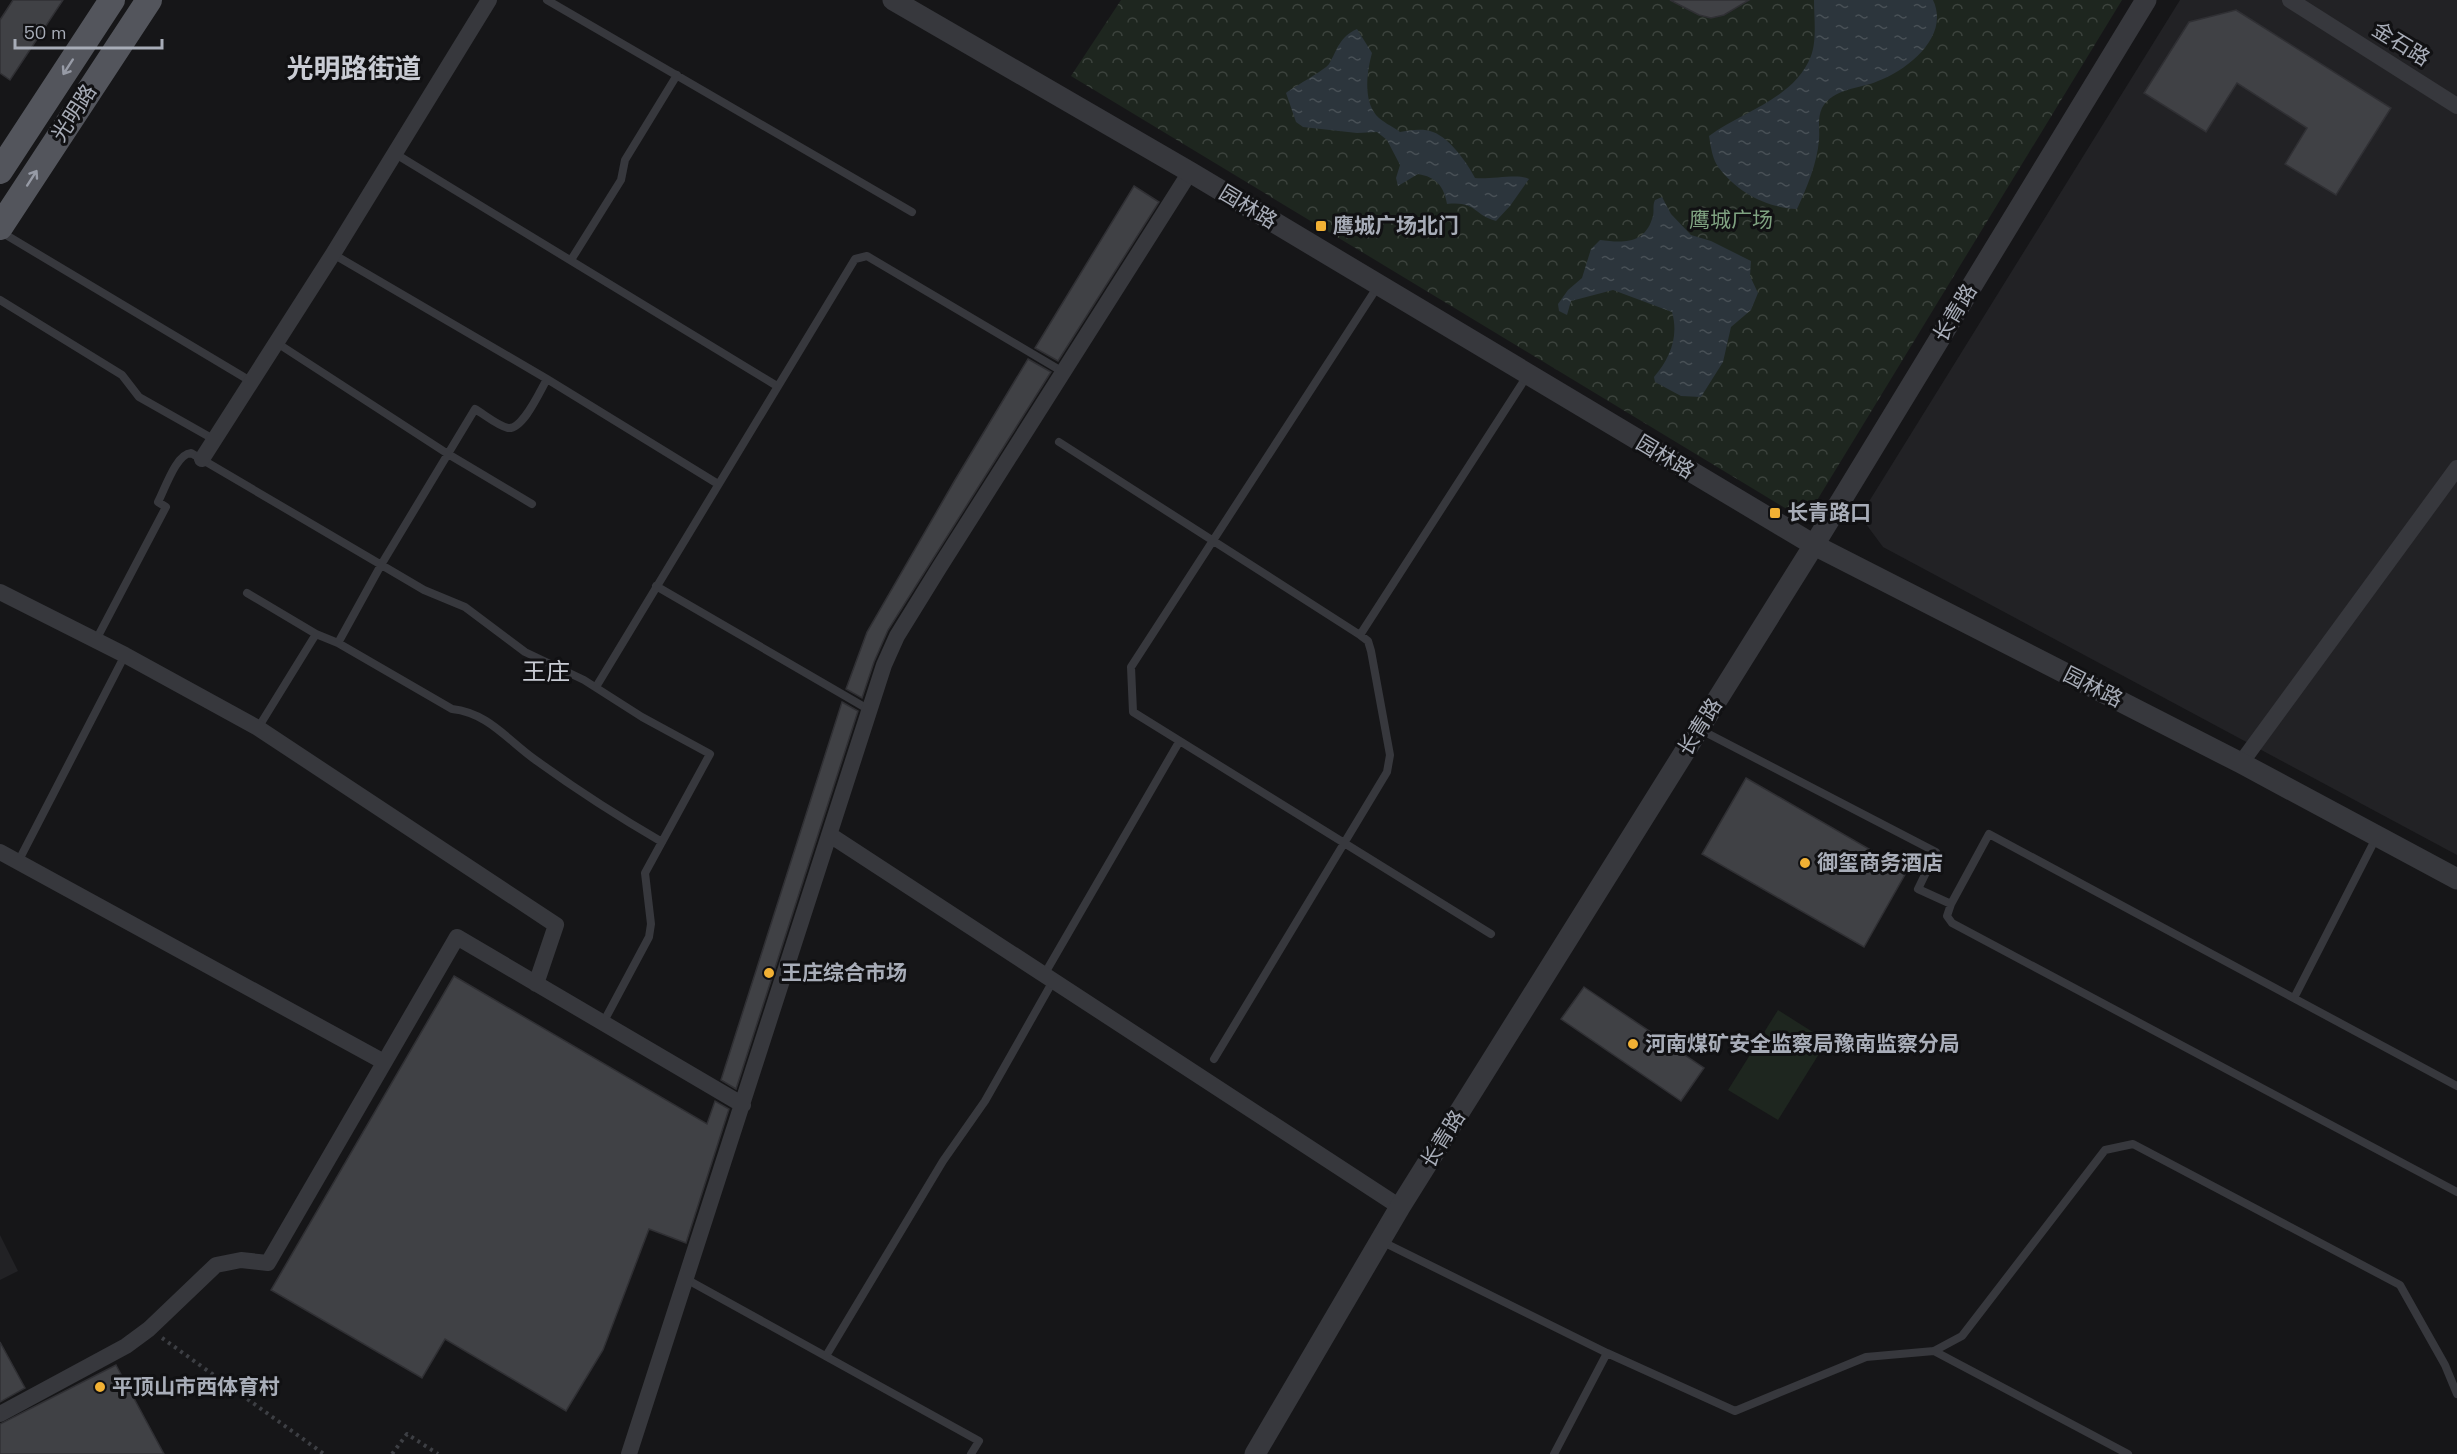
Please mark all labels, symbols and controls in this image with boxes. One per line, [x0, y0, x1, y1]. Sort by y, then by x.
scale bar [15, 12, 162, 50]
street label: 金石路 [2367, 15, 2435, 72]
text: 50 m [24, 21, 66, 44]
district label: 光明路街道 [287, 51, 422, 86]
one-way arrow [62, 58, 75, 75]
street label: 光明路 [45, 79, 102, 146]
one-way arrow [26, 170, 38, 187]
street label: 园林路 [1214, 179, 1282, 234]
park label: 鹰城广场 [1689, 206, 1773, 233]
place label: 鹰城广场北门 [1333, 212, 1459, 239]
marker: 鹰城广场北门 [1314, 219, 1328, 233]
street label: 长青路 [1927, 279, 1982, 347]
street label: 园林路 [1631, 429, 1699, 484]
place label: 长青路口 [1787, 499, 1871, 526]
marker: 长青路口 [1768, 506, 1782, 520]
district label: 王庄 [522, 656, 570, 687]
street label: 园林路 [2059, 660, 2127, 713]
street label: 长青路 [1671, 693, 1728, 761]
place label: 御玺商务酒店 [1817, 849, 1943, 876]
marker: 御玺商务酒店 [1798, 856, 1812, 870]
place label: 王庄综合市场 [781, 959, 907, 986]
marker: 王庄综合市场 [762, 966, 776, 980]
place label: 河南煤矿安全监察局豫南监察分局 [1645, 1030, 1960, 1057]
marker: 河南煤矿安全监察局豫南监察分局 [1626, 1037, 1640, 1051]
street label: 长青路 [1414, 1105, 1471, 1173]
place label: 平顶山市西体育村 [112, 1373, 280, 1400]
marker: 平顶山市西体育村 [93, 1380, 107, 1394]

